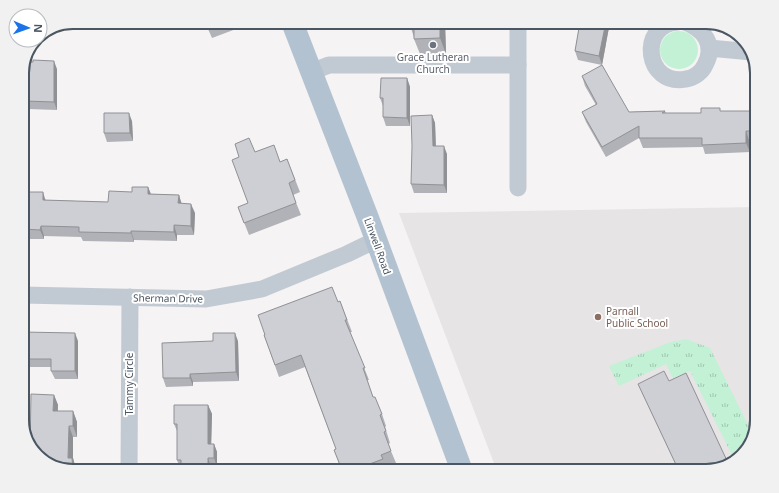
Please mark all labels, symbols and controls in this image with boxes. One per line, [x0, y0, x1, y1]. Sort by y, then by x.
north arrow [8, 8, 48, 48]
text: N [31, 24, 46, 33]
marker: Grace Lutheran Church [428, 40, 438, 50]
place label: Grace Lutheran Church [397, 50, 469, 76]
street label: Linwell Road [361, 216, 395, 276]
street label: Sherman Drive [133, 290, 203, 306]
place label: Parnall Public School [606, 304, 668, 330]
marker: Parnall Public School [593, 312, 603, 322]
street label: Tammy Circle [122, 352, 136, 415]

